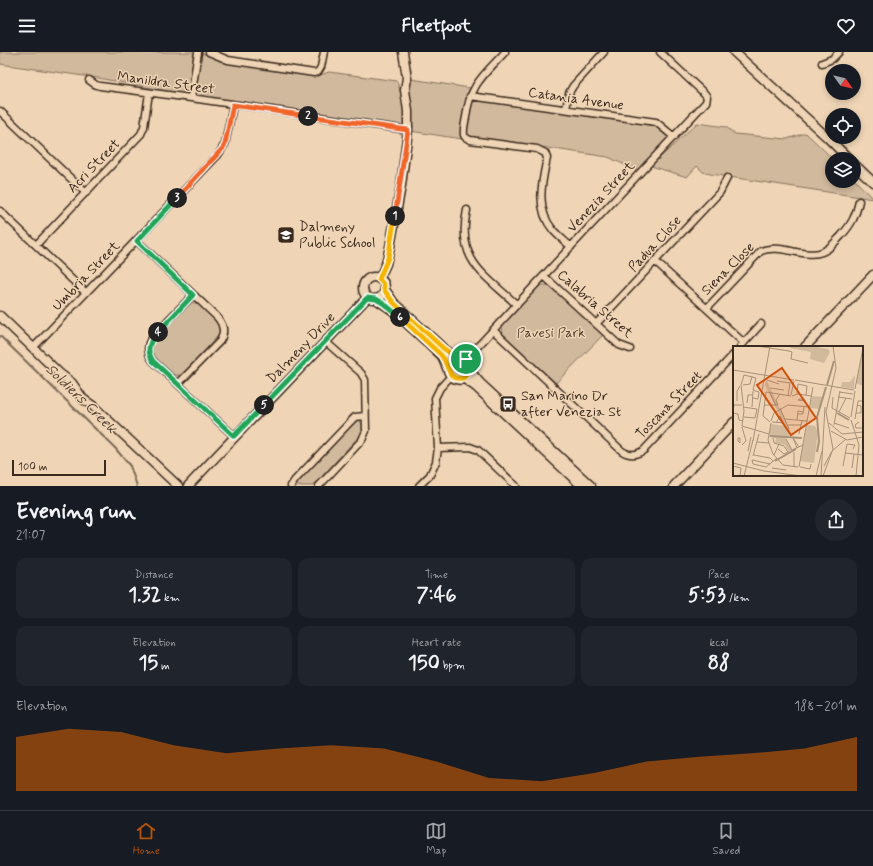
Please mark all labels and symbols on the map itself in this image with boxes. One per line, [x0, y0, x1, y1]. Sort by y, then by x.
north arrow [825, 64, 861, 100]
street label: Manildra Street [116, 67, 216, 99]
street label: Catania Avenue [527, 83, 625, 115]
pin: 2 [298, 106, 318, 126]
street label: Acri Street [64, 135, 125, 197]
street label: Venezia Street [563, 157, 639, 237]
pin: 3 [167, 188, 187, 208]
pin: 1 [385, 206, 405, 226]
street label: Padua Close [624, 212, 686, 276]
place label: Dalmeny Public School [299, 218, 376, 252]
school or university icon: Dalmeny Public School [276, 225, 296, 245]
street label: Umbria Street [48, 237, 124, 315]
street label: Siena Close [698, 239, 758, 299]
street label: Calabria Street [553, 266, 637, 343]
pin: 6 [390, 307, 410, 327]
street label: Dalmeny Drive [263, 309, 339, 387]
pin: 4 [148, 322, 168, 342]
park label: Pavesi Park [517, 324, 585, 342]
pin [449, 342, 483, 376]
inset map [733, 346, 863, 476]
water label: Soldiers Creek [41, 360, 121, 439]
street label: Toscana Street [632, 367, 706, 443]
place label: San Marino Dr after Venezia St [521, 387, 621, 421]
bus stop icon: San Marino Dr after Venezia St [498, 394, 518, 414]
pin: 5 [254, 395, 274, 415]
scale bar [12, 458, 106, 477]

